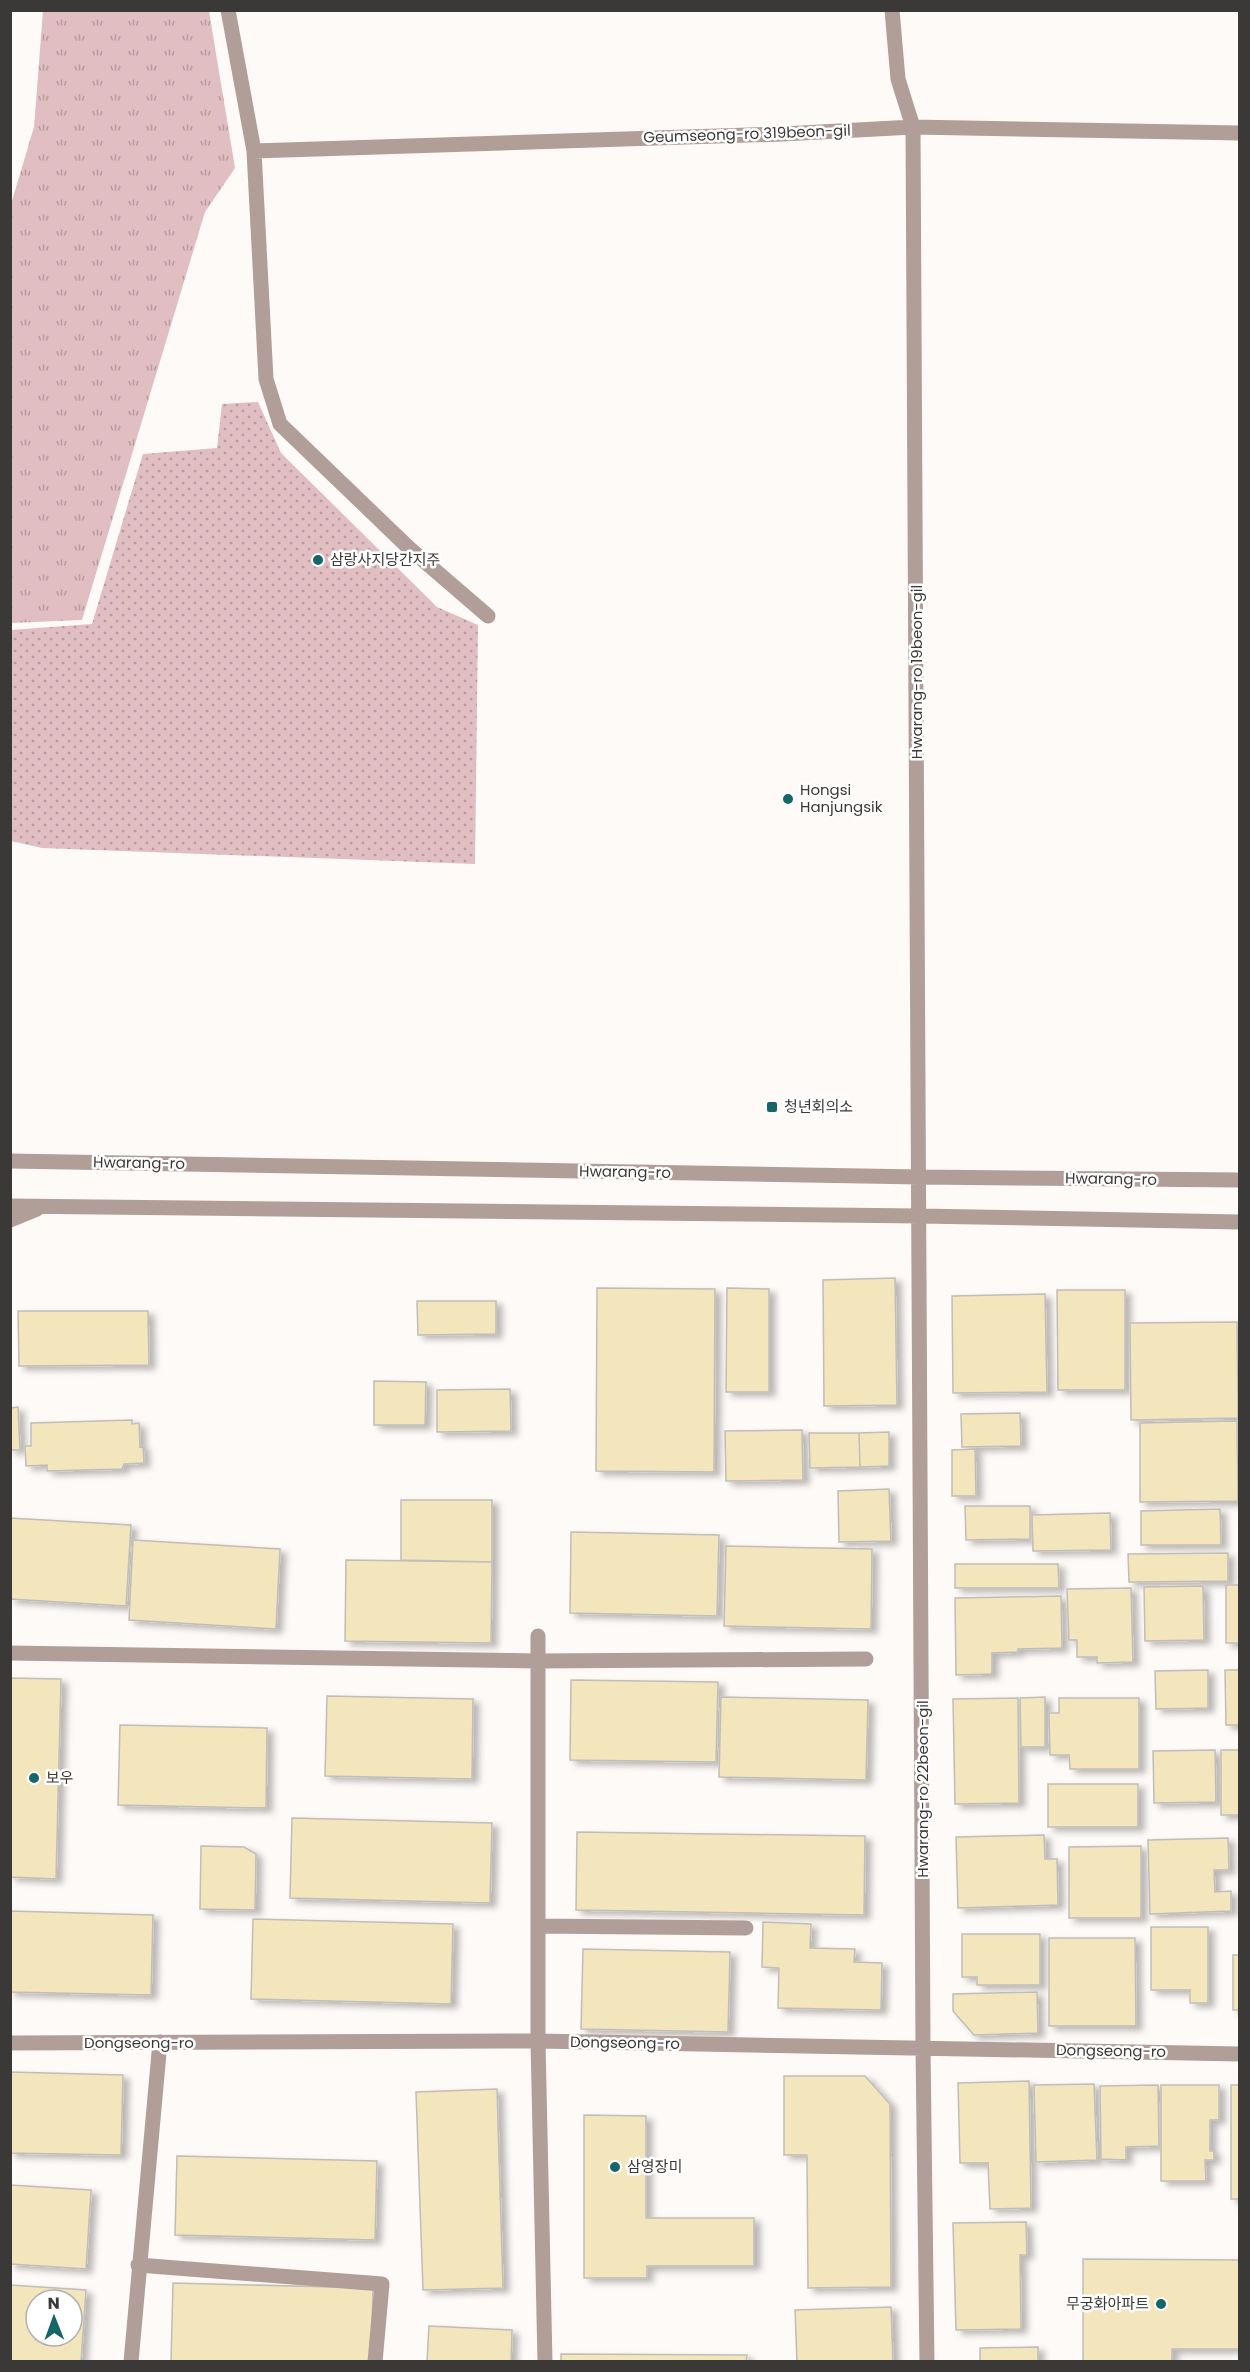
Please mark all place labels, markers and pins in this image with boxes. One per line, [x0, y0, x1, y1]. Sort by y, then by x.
place label: 삼랑사지당간지주 [330, 549, 440, 570]
marker: 삼랑사지당간지주 [311, 553, 325, 567]
place label: Hongsi Hanjungsik [800, 779, 883, 817]
marker: Hongsi Hanjungsik [781, 792, 795, 806]
place label: 청년회의소 [784, 1096, 853, 1117]
marker: 청년회의소 [765, 1100, 779, 1114]
place label: 보우 [46, 1767, 74, 1788]
marker: 보우 [27, 1771, 41, 1785]
place label: 삼영장미 [627, 2156, 682, 2177]
marker: 삼영장미 [608, 2160, 622, 2174]
place label: 무궁화아파트 [1066, 2293, 1149, 2314]
marker: 무궁화아파트 [1154, 2297, 1168, 2311]

